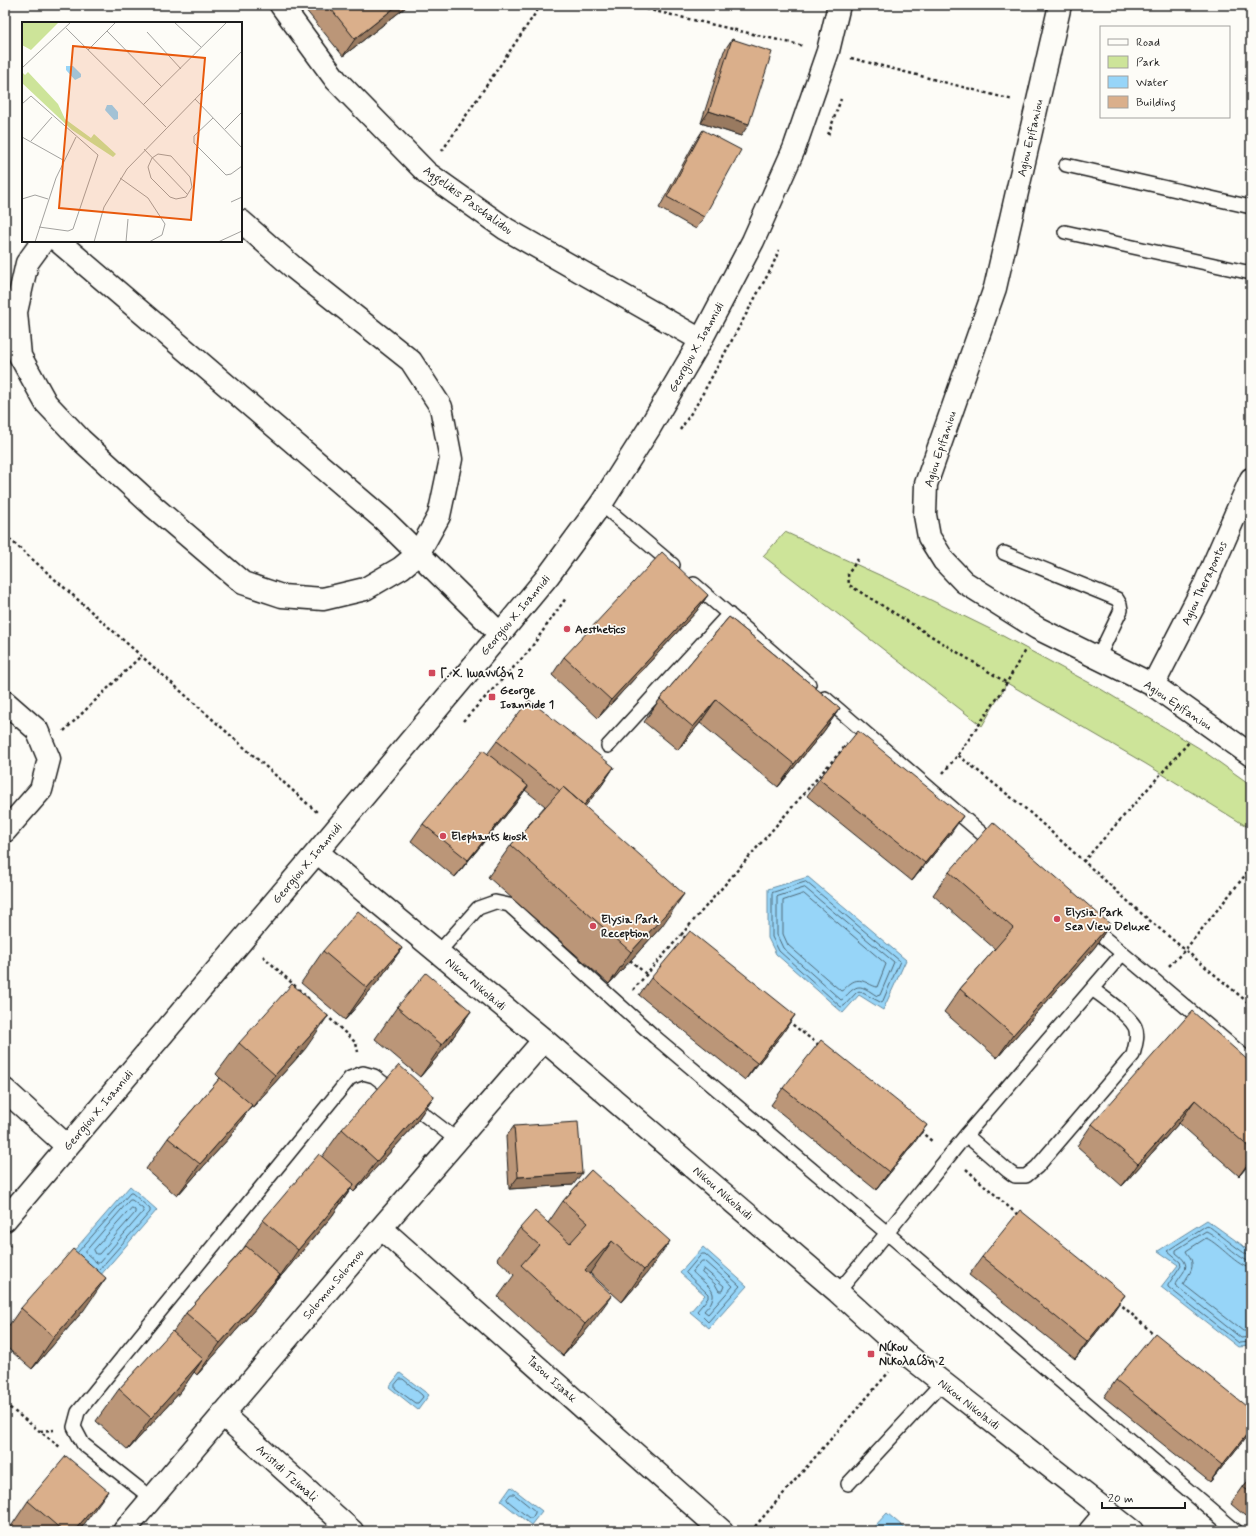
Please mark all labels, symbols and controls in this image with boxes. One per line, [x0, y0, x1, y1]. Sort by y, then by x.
inset map [22, 22, 242, 242]
legend [1100, 26, 1230, 118]
text: Road [1136, 35, 1160, 51]
text: Park [1136, 55, 1160, 71]
text: Water [1136, 75, 1168, 91]
text: Building [1136, 95, 1176, 112]
street label: Agiou Epifaniou [1014, 97, 1048, 178]
street label: Aggelikis Paschalidou [419, 163, 515, 239]
street label: Georgiou X. Ioannidi [665, 299, 728, 396]
street label: Agiou Epifaniou [921, 409, 961, 489]
street label: Agiou Therapontos [1178, 538, 1232, 628]
street label: Georgiou X. Ioannidi [477, 572, 554, 660]
place label: Aesthetics [575, 622, 626, 638]
marker: Aesthetics [562, 624, 572, 634]
place label: Γ. Χ. Ιωαννίδη 2 [440, 666, 523, 682]
marker: Γ. Χ. Ιωαννίδη 2 [427, 668, 437, 678]
street label: Agiou Epifaniou [1140, 677, 1215, 735]
place label: George Ioannide 1 [500, 683, 554, 713]
marker: George Ioannide 1 [487, 692, 497, 702]
street label: Georgiou X. Ioannidi [269, 820, 346, 908]
place label: Elephants kiosk [451, 829, 527, 845]
marker: Elephants kiosk [438, 831, 448, 841]
place label: Elysia Park Sea View Deluxe [1065, 905, 1150, 935]
place label: Elysia Park Reception [601, 912, 659, 942]
marker: Elysia Park Sea View Deluxe [1052, 914, 1062, 924]
marker: Elysia Park Reception [588, 921, 598, 931]
street label: Nikou Nikolaidi [442, 955, 509, 1015]
street label: Georgiou X. Ioannidi [60, 1067, 137, 1155]
street label: Nikou Nikolaidi [689, 1163, 756, 1224]
street label: Solomou Solomou [300, 1246, 368, 1323]
place label: Νίκου Νικολαίδη 2 [879, 1340, 944, 1370]
marker: Νίκου Νικολαίδη 2 [866, 1349, 876, 1359]
street label: Tasou Isaak [523, 1353, 580, 1407]
street label: Nikou Nikolaidi [934, 1376, 1003, 1434]
street label: Aristidi Tzimali [252, 1442, 321, 1506]
scale bar [1102, 1484, 1185, 1510]
text: 20 m [1108, 1491, 1134, 1507]

